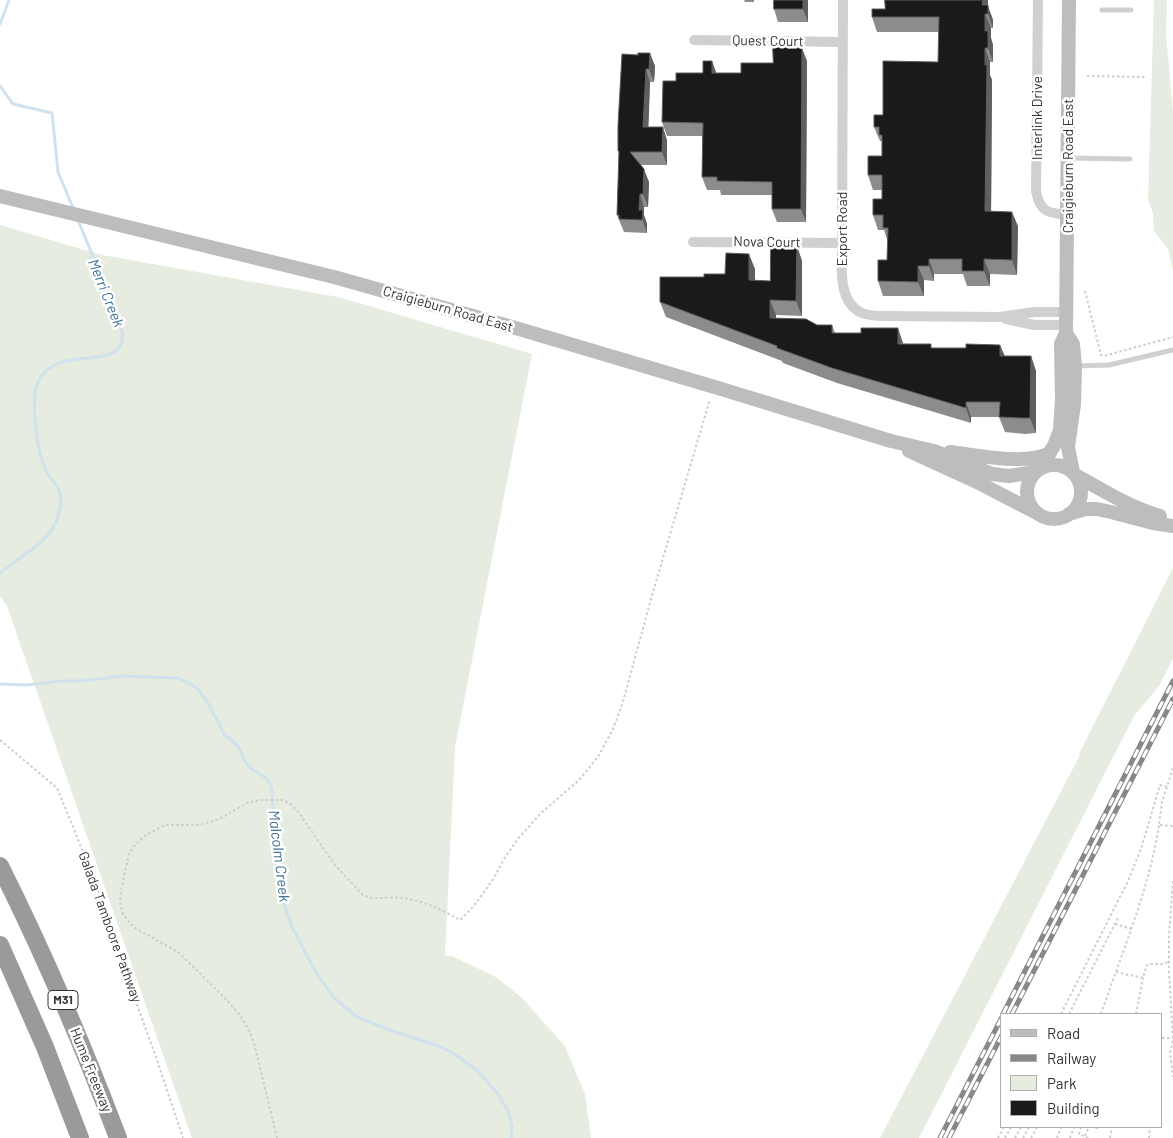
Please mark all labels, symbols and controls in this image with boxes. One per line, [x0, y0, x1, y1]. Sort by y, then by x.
street label: Quest Court [732, 32, 804, 50]
street label: Interlink Drive [1029, 76, 1045, 160]
street label: Craigieburn Road East [1060, 99, 1076, 233]
street label: Export Road [834, 192, 850, 266]
street label: Nova Court [733, 233, 801, 251]
water label: Merri Creek [84, 256, 128, 330]
street label: Craigieburn Road East [381, 282, 515, 336]
water label: Malcolm Creek [264, 809, 294, 903]
street label: Galada Tamboore Pathway [75, 849, 145, 1005]
road number: M31 [48, 990, 78, 1010]
legend [1000, 1013, 1163, 1128]
text: Road [1047, 1024, 1080, 1042]
street label: Hume Freeway [66, 1025, 116, 1115]
text: Railway [1047, 1049, 1096, 1067]
text: Park [1047, 1074, 1076, 1092]
text: Building [1047, 1099, 1100, 1117]

